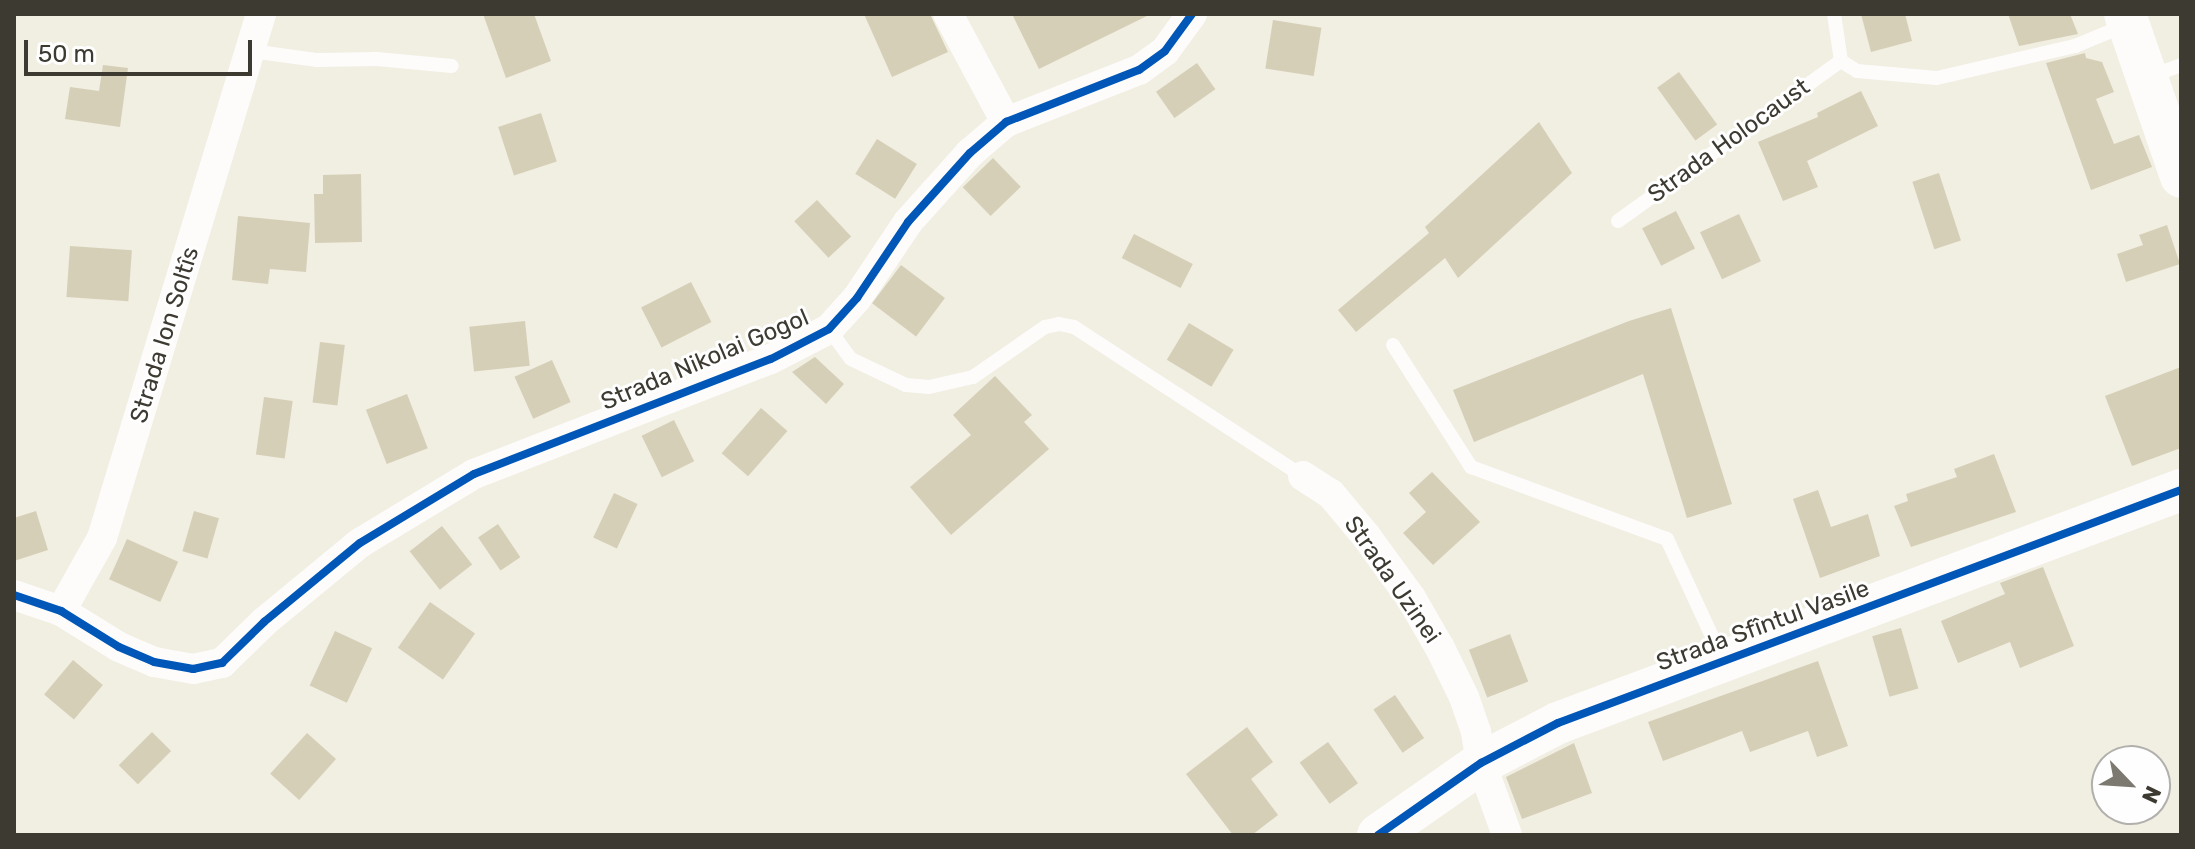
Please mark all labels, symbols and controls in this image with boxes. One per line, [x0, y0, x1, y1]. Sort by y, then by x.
scale bar [28, 24, 256, 74]
text: 50 m [38, 40, 95, 68]
street label: Strada Holocaust [1642, 73, 1816, 209]
street label: Strada Ion Soltîs [125, 243, 205, 427]
street label: Strada Nikolai Gogol [597, 303, 813, 417]
street label: Strada Uzinei [1338, 511, 1446, 649]
street label: Strada Sfîntul Vasile [1652, 574, 1874, 678]
north arrow [2091, 745, 2171, 825]
text: N [2136, 782, 2167, 807]

